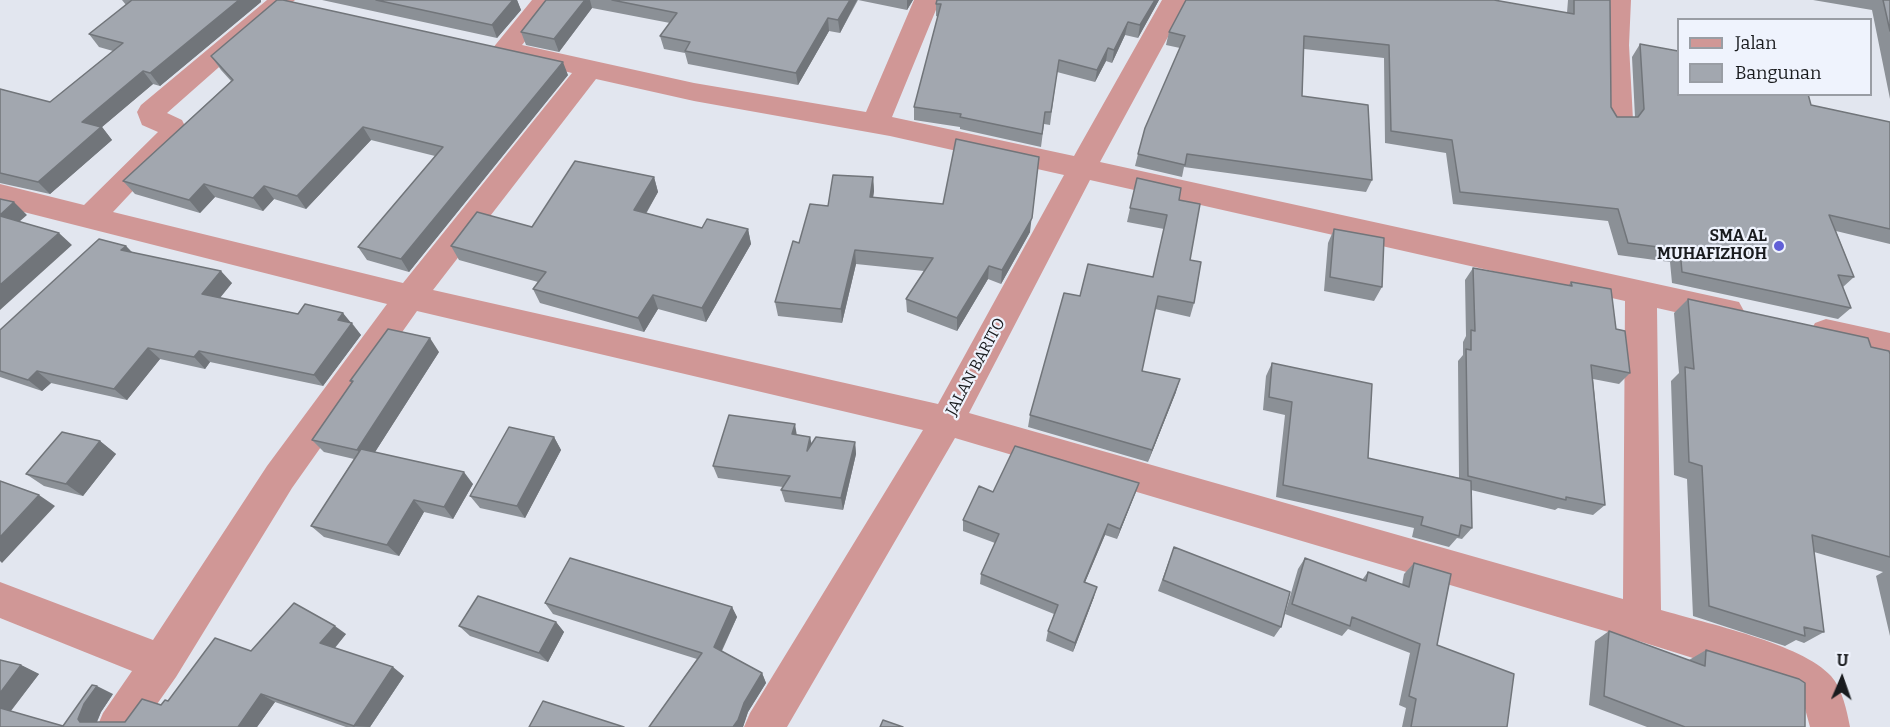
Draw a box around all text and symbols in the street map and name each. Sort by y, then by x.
legend [1677,18,1872,96]
text: Jalan [1735,32,1777,54]
text: Bangunan [1735,62,1821,84]
place label: SMA AL MUHAFIZHOH [1657,227,1767,265]
marker: SMA AL MUHAFIZHOH [1772,239,1786,253]
street label: JALAN BARITO [942,315,1010,419]
north arrow [1812,649,1872,709]
text: U [1836,651,1849,670]

